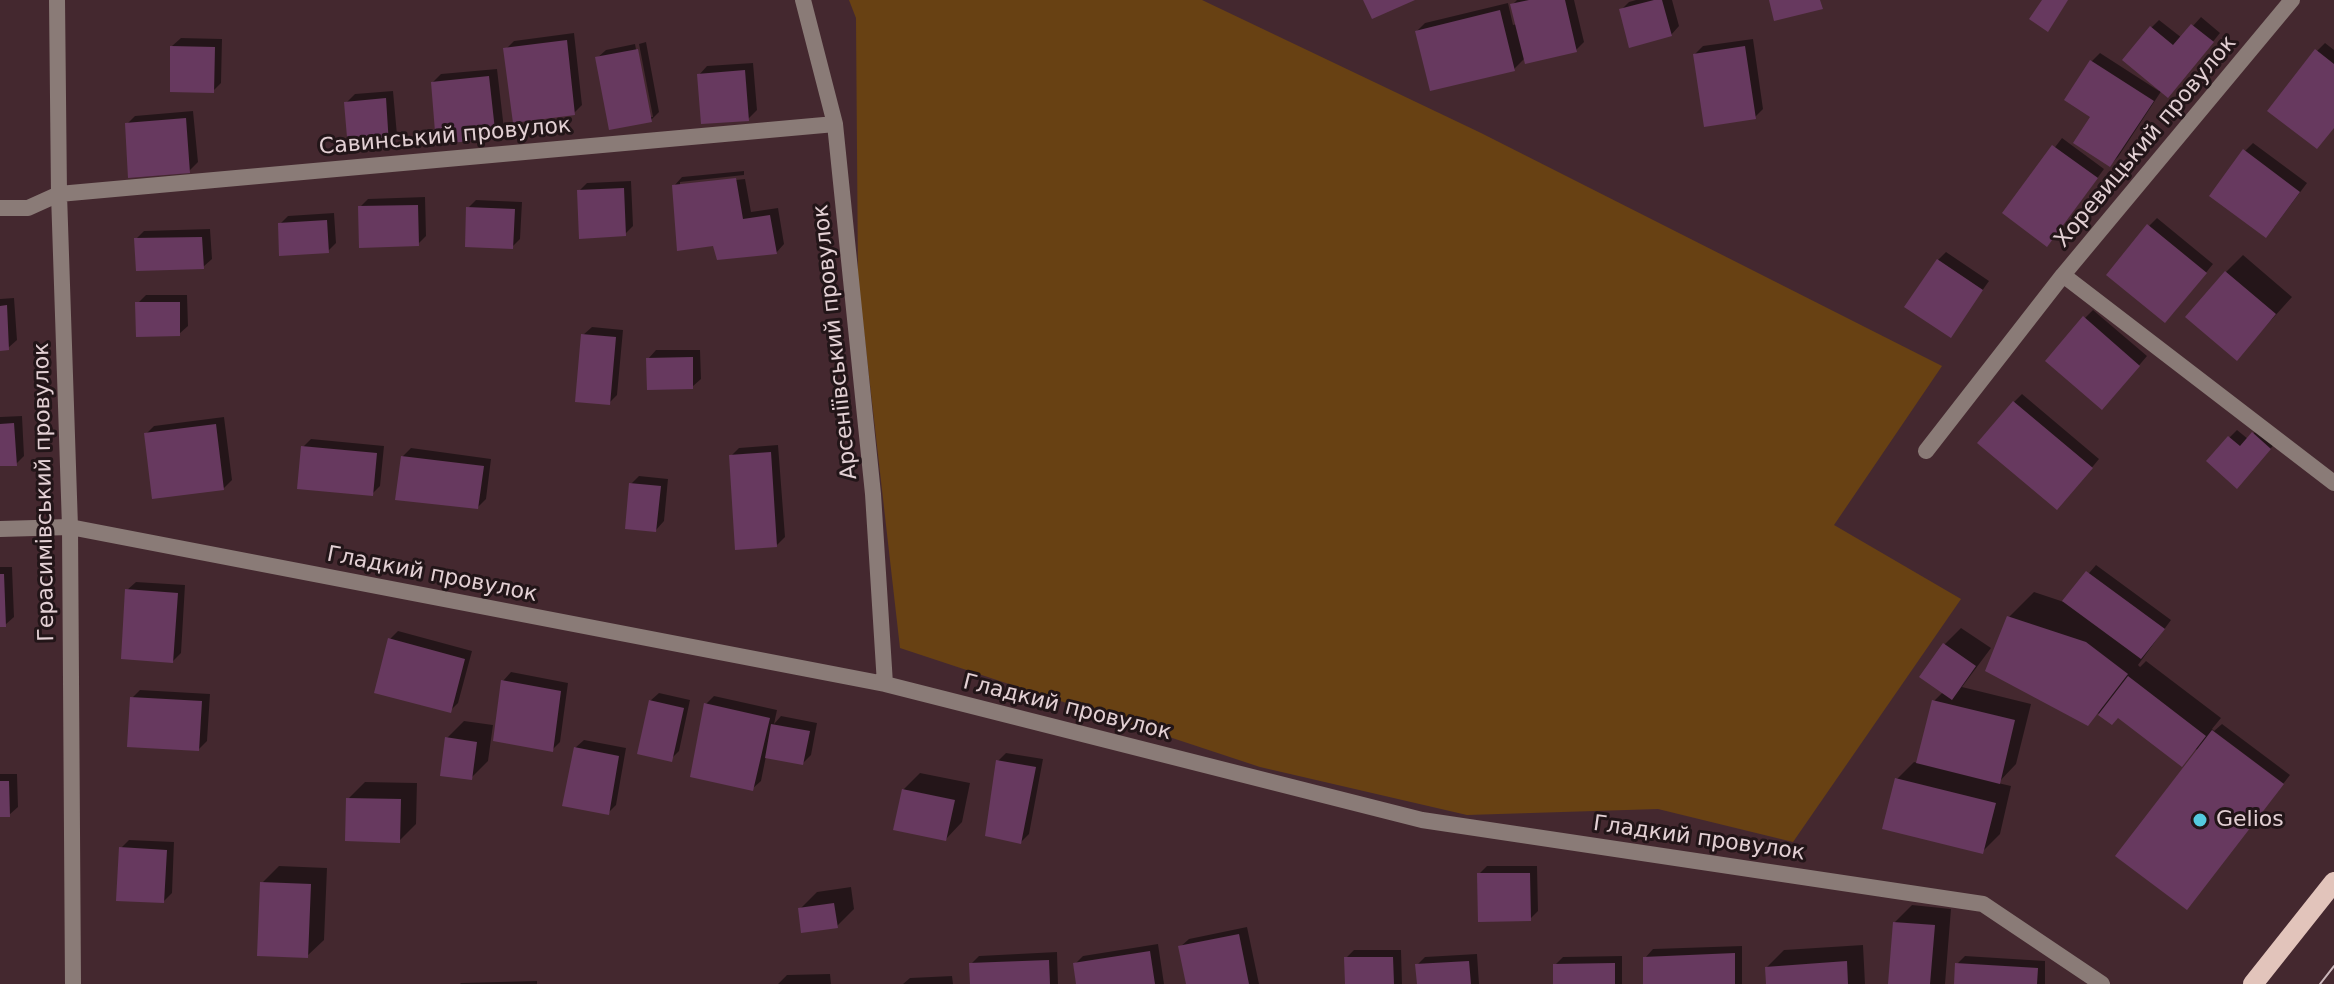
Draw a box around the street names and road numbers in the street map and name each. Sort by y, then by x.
street label: Хоревицький провулок [2050,31,2242,253]
street label: Савинський провулок [318,113,572,161]
street label: Арсеніївський провулок [808,203,864,481]
street label: Герасимівський провулок [29,342,61,642]
street label: Гладкий провулок [325,542,539,608]
street label: Гладкий провулок [960,669,1174,747]
street label: Гладкий провулок [1591,811,1807,867]

